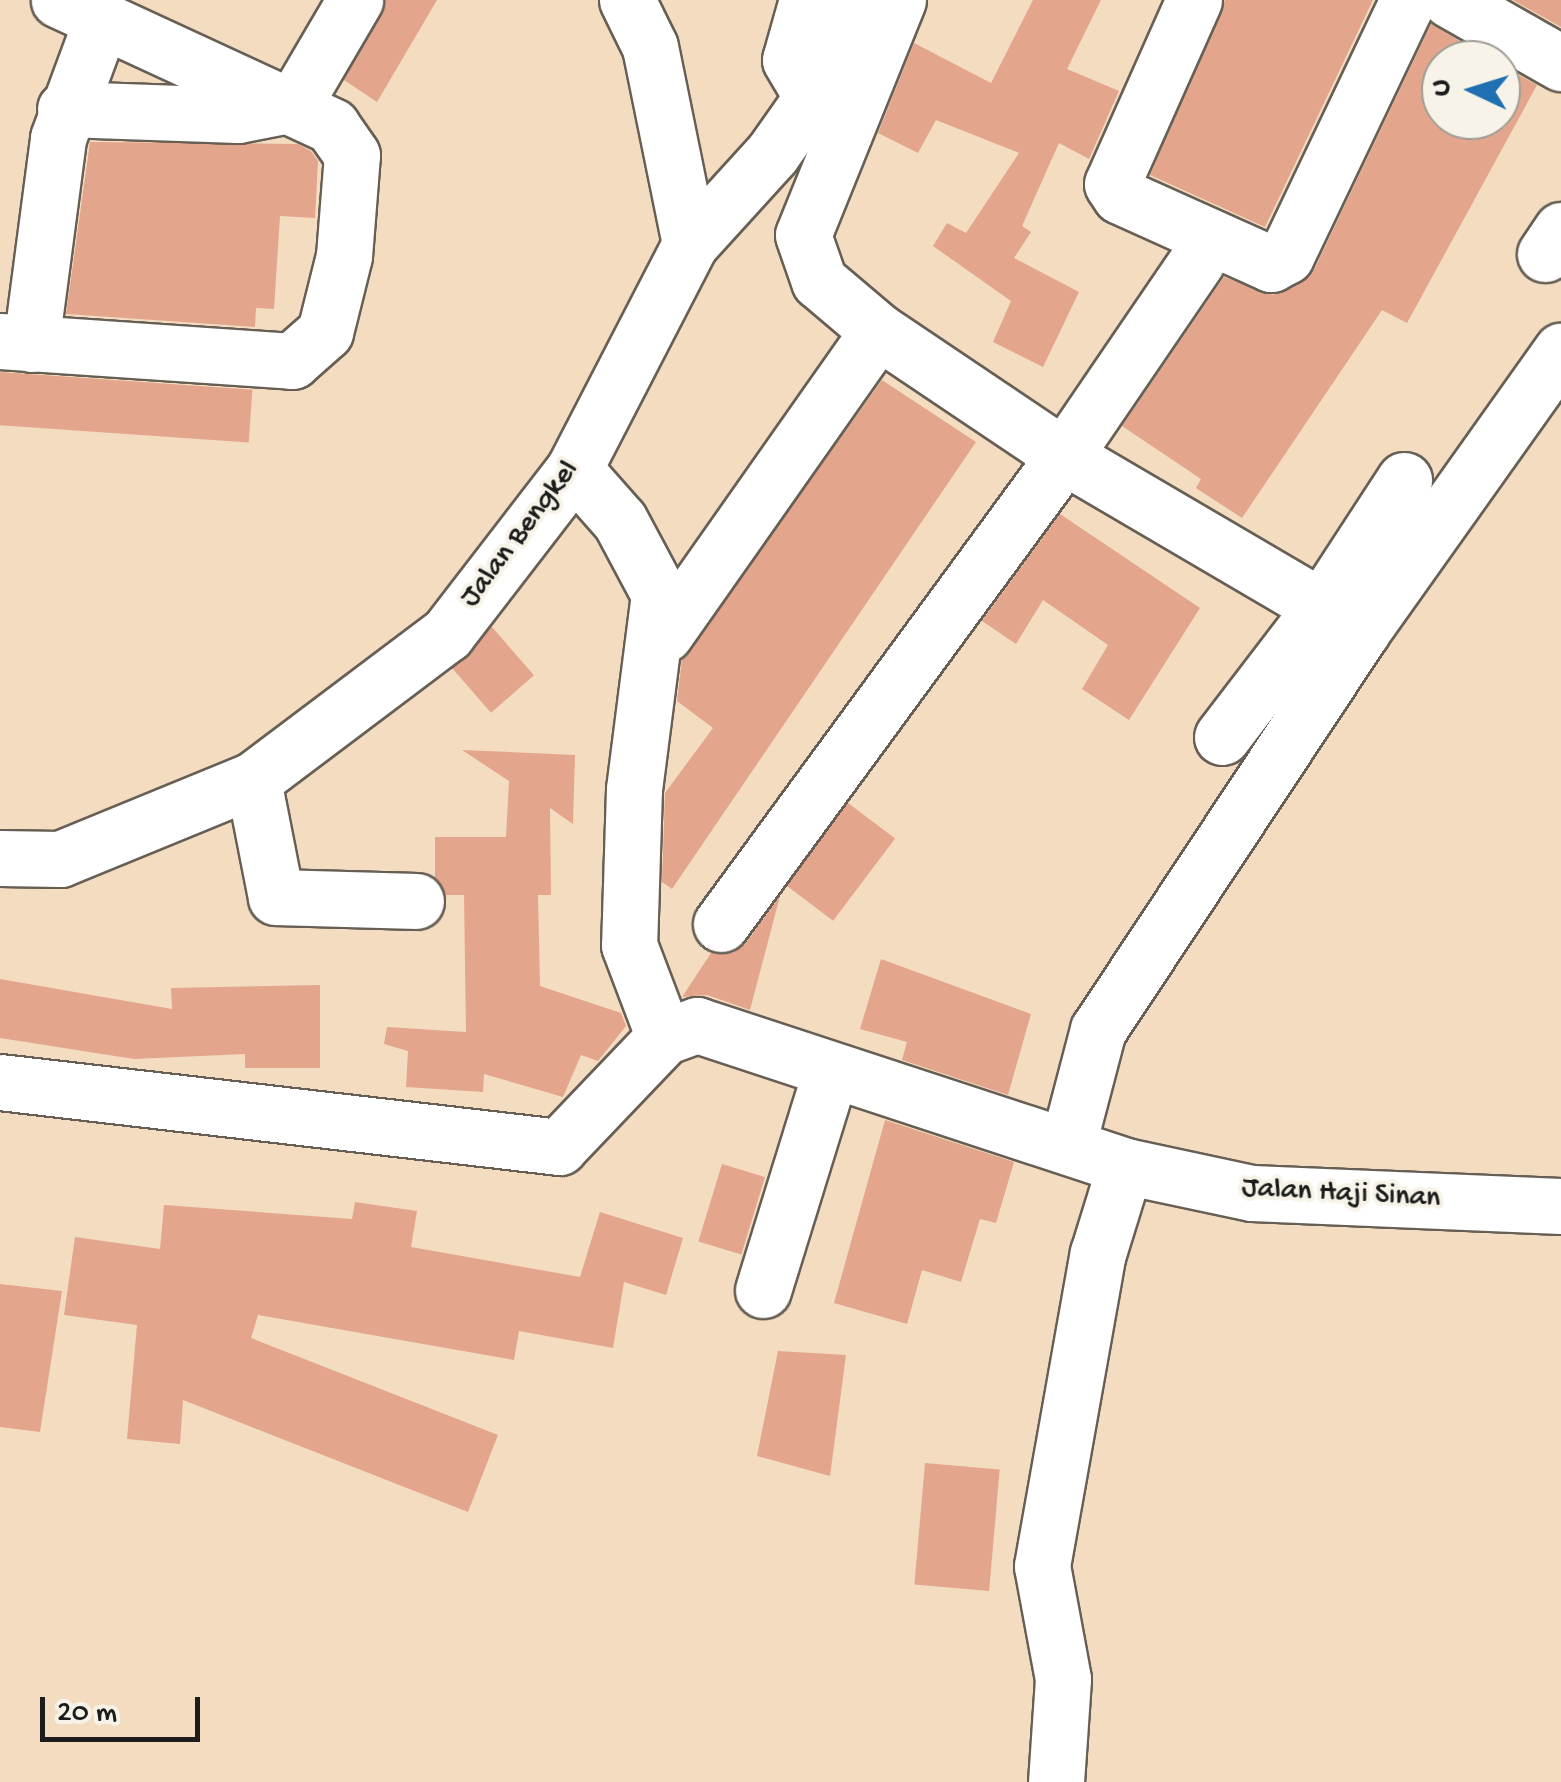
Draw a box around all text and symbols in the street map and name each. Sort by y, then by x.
north arrow [1421,40,1521,140]
text: U [1426,79,1460,97]
street label: Jalan Bengkel [454,454,588,616]
street label: Jalan Haji Sinan [1241,1172,1441,1218]
scale bar [45,1677,205,1739]
text: 20 m [57,1697,117,1732]

